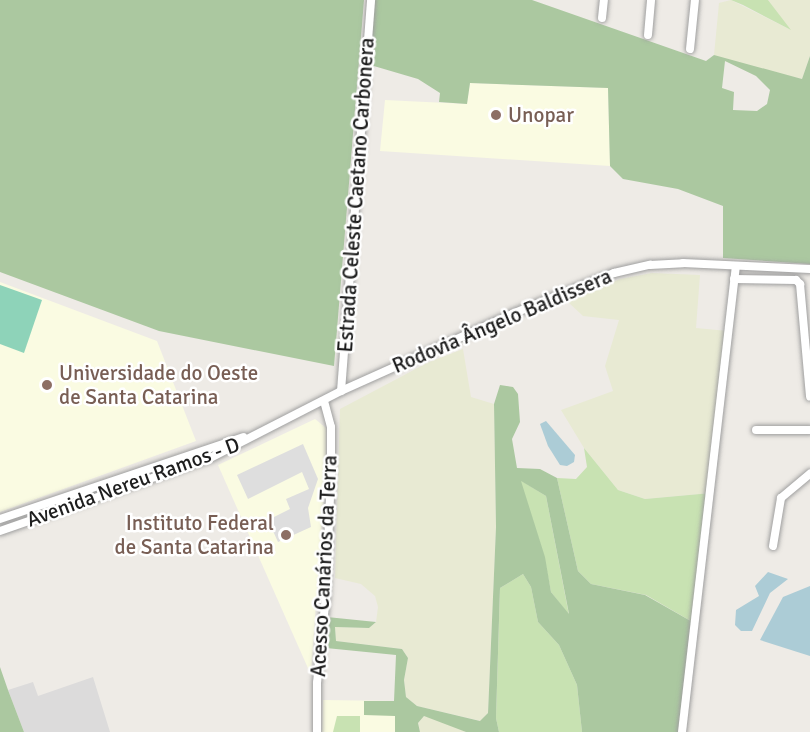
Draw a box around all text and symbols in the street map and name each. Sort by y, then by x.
street label: Estrada Celeste Caetano Carbonera [332,37,380,353]
place label: Unopar [508,102,574,128]
marker: Unopar [489,108,503,122]
street label: Rodovia Ângelo Baldissera [388,263,616,379]
place label: Universidade do Oeste de Santa Catarina [59,360,258,410]
marker: Universidade do Oeste de Santa Catarina [40,378,54,392]
street label: Avenida Nereu Ramos - D [23,432,243,532]
street label: Acesso Canários da Terra [306,454,342,678]
place label: Instituto Federal de Santa Catarina [115,510,274,560]
marker: Instituto Federal de Santa Catarina [279,528,293,542]

